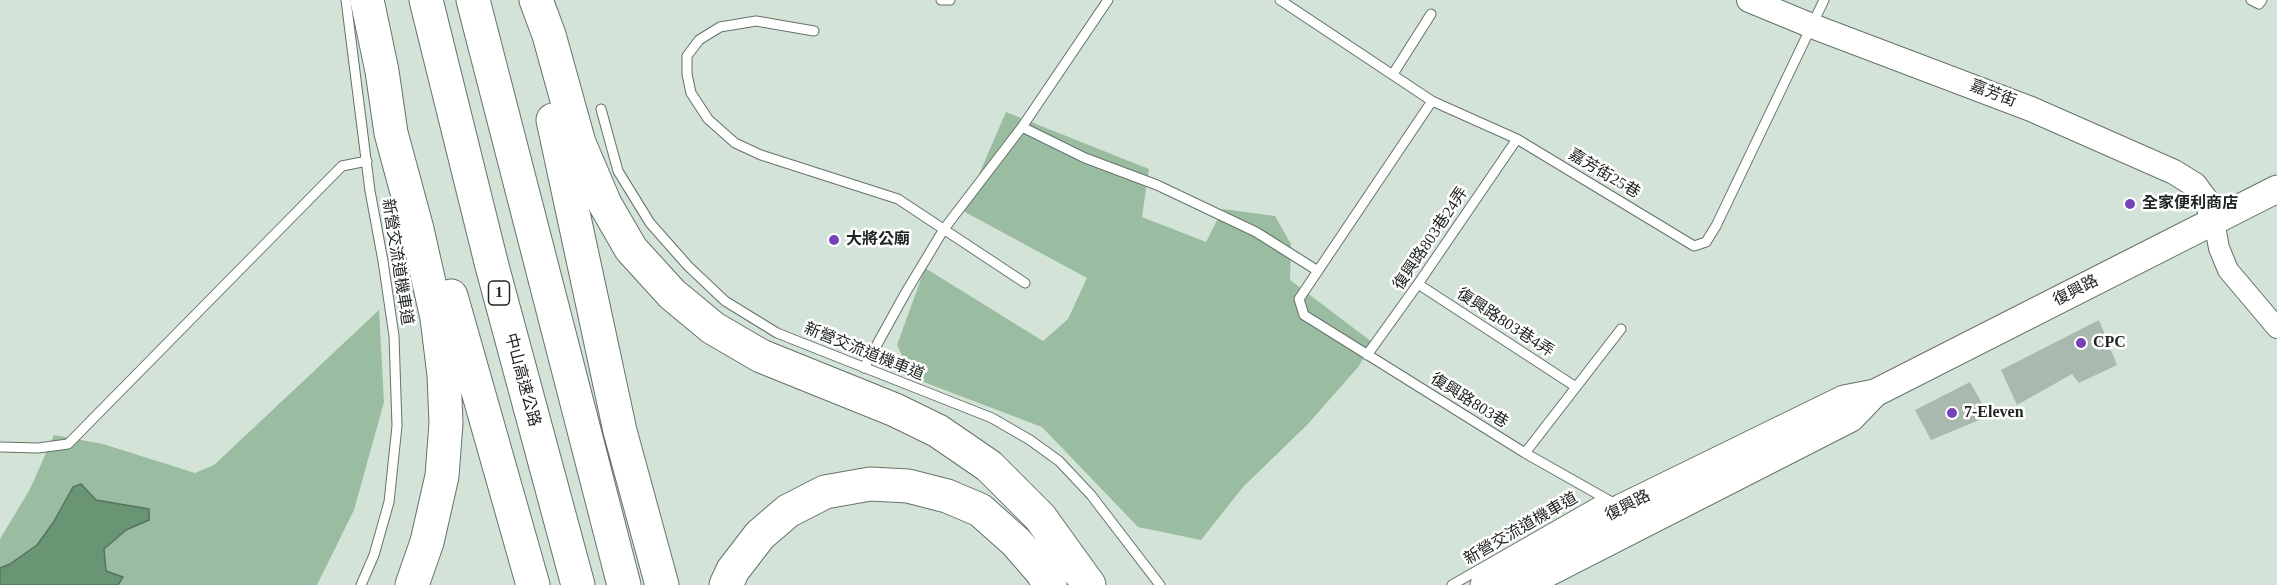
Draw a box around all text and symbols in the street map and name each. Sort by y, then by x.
street label: 嘉芳街 [1967,76,2019,112]
street label: 嘉芳街25巷 [1565,145,1643,203]
street label: 復興路803巷24弄 [1389,184,1473,294]
place label: 全家便利商店 [2142,194,2238,214]
street label: 新營交流道機車道 [378,197,416,327]
marker: 全家便利商店 [2123,197,2137,211]
place label: 大將公廟 [846,230,910,250]
marker: 大將公廟 [827,233,841,247]
street label: 復興路 [2050,272,2102,310]
road number: 1 [488,281,510,305]
street label: 復興路803巷4弄 [1453,284,1557,362]
street label: 新營交流道機車道 [801,319,927,385]
street label: 中山高速公路 [500,331,544,429]
place label: CPC [2093,333,2126,353]
marker: CPC [2074,336,2088,350]
street label: 復興路803巷 [1427,370,1511,432]
place label: 7-Eleven [1964,403,2024,423]
marker: 7-Eleven [1945,406,1959,420]
street label: 復興路 [1602,487,1654,525]
street label: 新營交流道機車道 [1461,489,1581,569]

